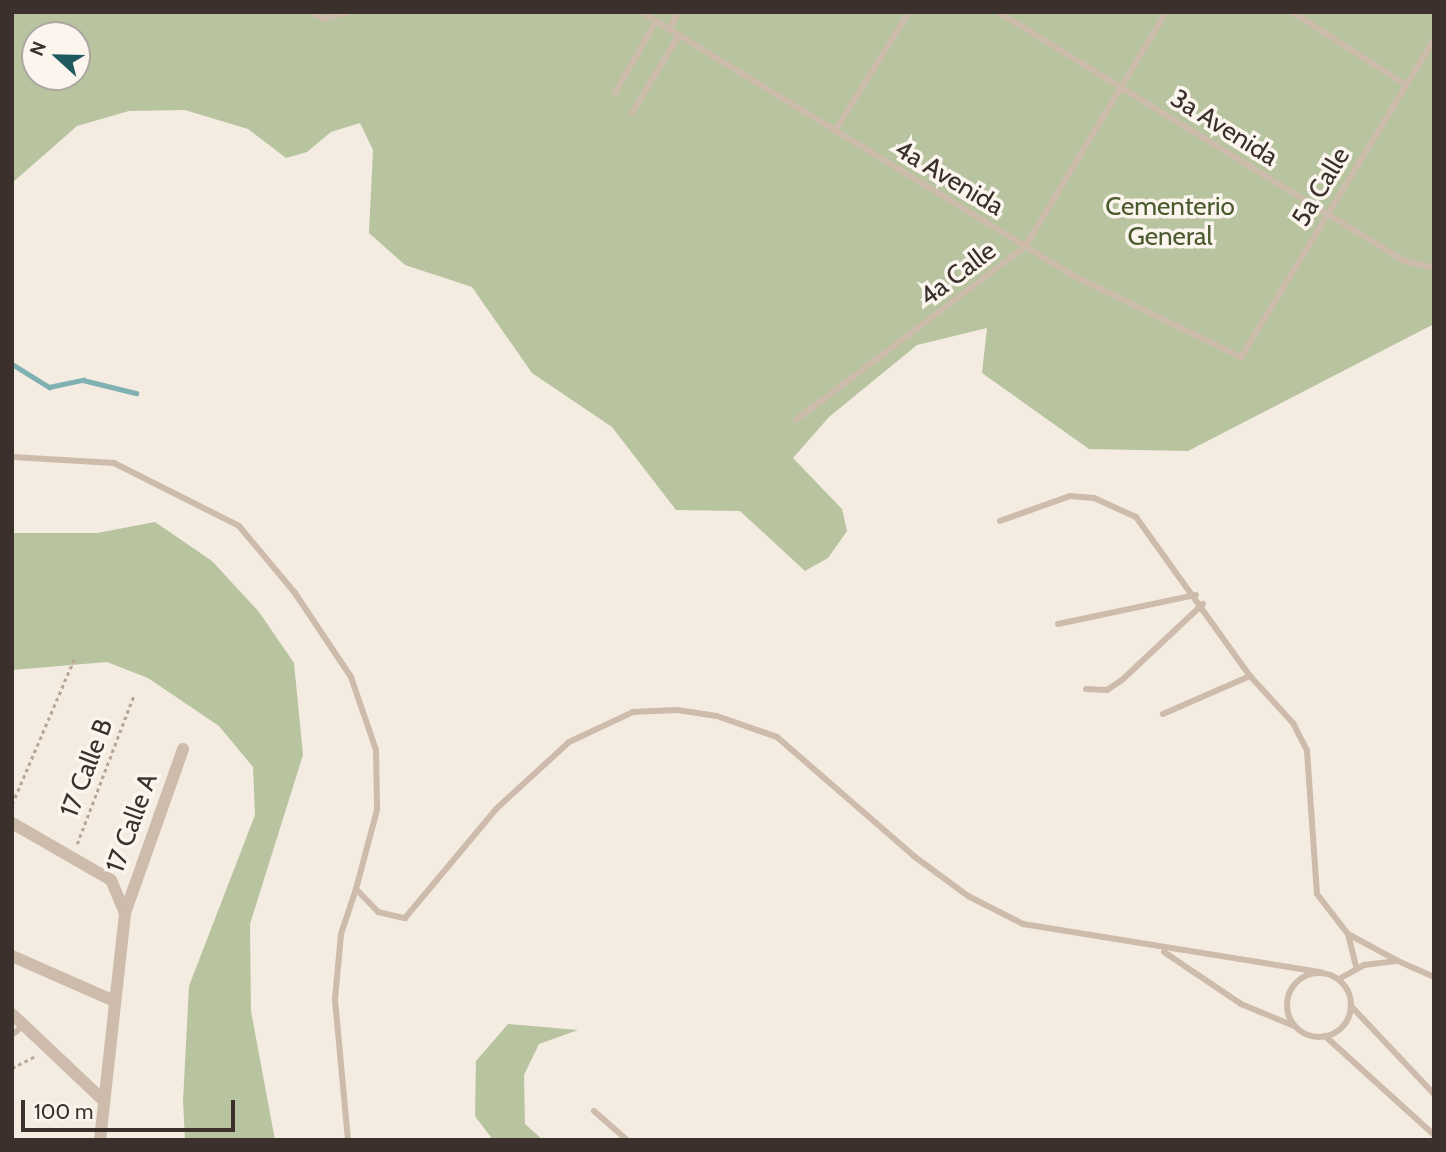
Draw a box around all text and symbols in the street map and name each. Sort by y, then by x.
north arrow [21,21,91,91]
text: N [25,38,51,59]
street label: 3a Avenida [1165,83,1283,173]
street label: 4a Avenida [889,133,1009,223]
street label: 5a Calle [1285,142,1357,232]
park label: Cementerio General [1105,191,1235,252]
street label: 4a Calle [914,235,1002,313]
street label: 17 Calle B [54,714,120,822]
street label: 17 Calle A [100,769,164,877]
scale bar [24,1086,238,1130]
text: 100 m [34,1099,93,1124]

